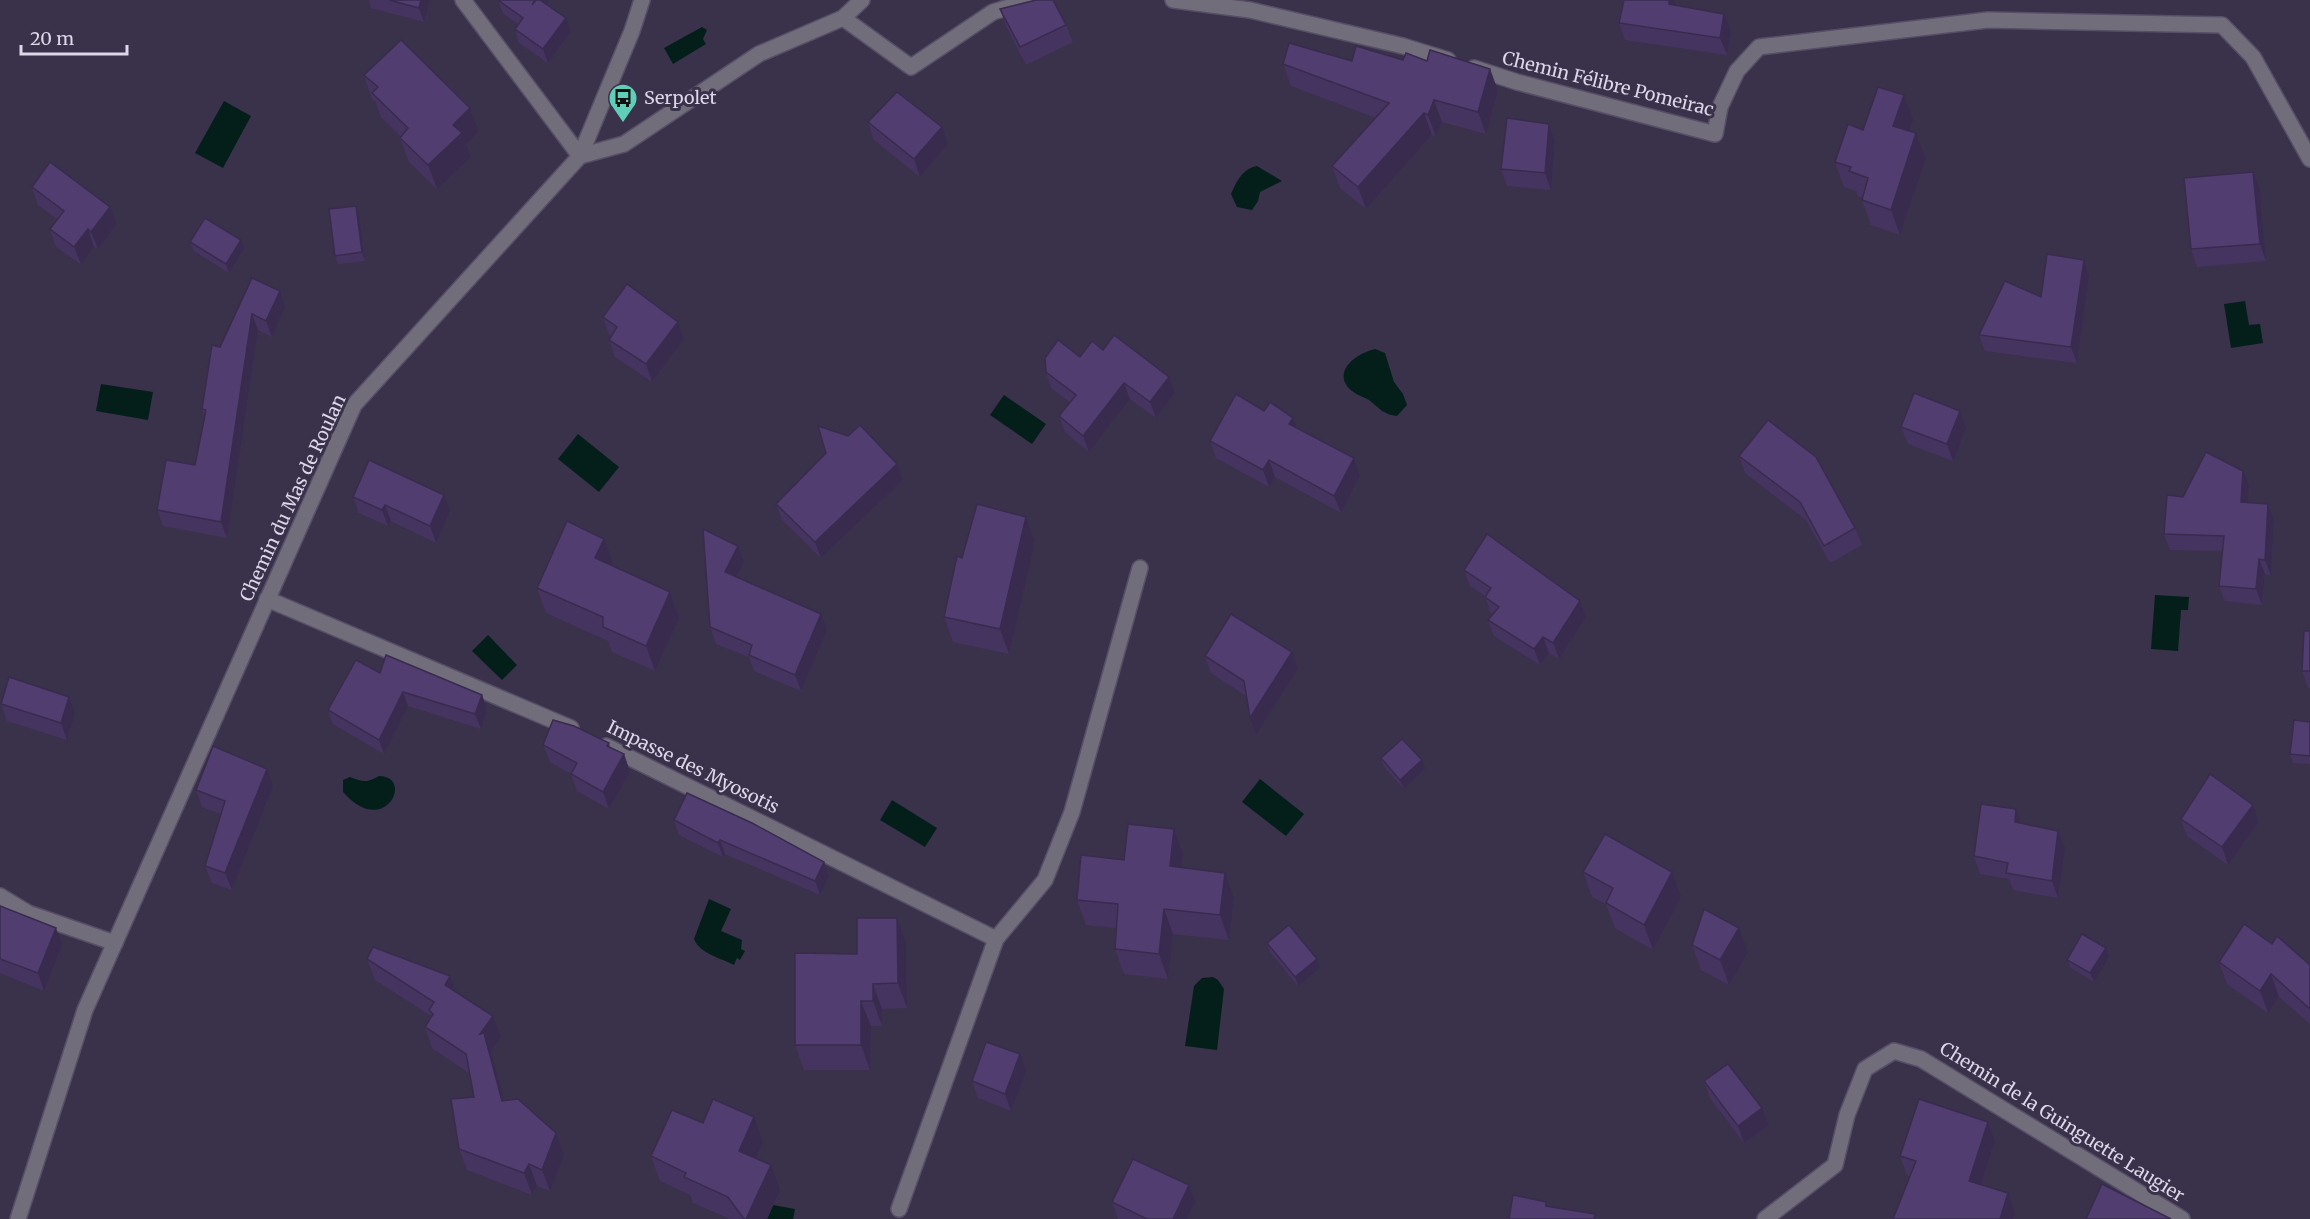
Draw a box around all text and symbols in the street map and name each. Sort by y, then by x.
scale bar [21,18,128,56]
text: 20 m [30,27,74,50]
street label: Chemin Félibre Pomeirac [1500,46,1716,121]
bus stop icon: Serpolet [607,82,639,124]
place label: Serpolet [644,86,716,109]
street label: Chemin du Mas de Roulan [234,391,351,605]
street label: Impasse des Myosotis [603,715,783,818]
street label: Chemin de la Guinguette Laugier [1936,1036,2189,1207]

